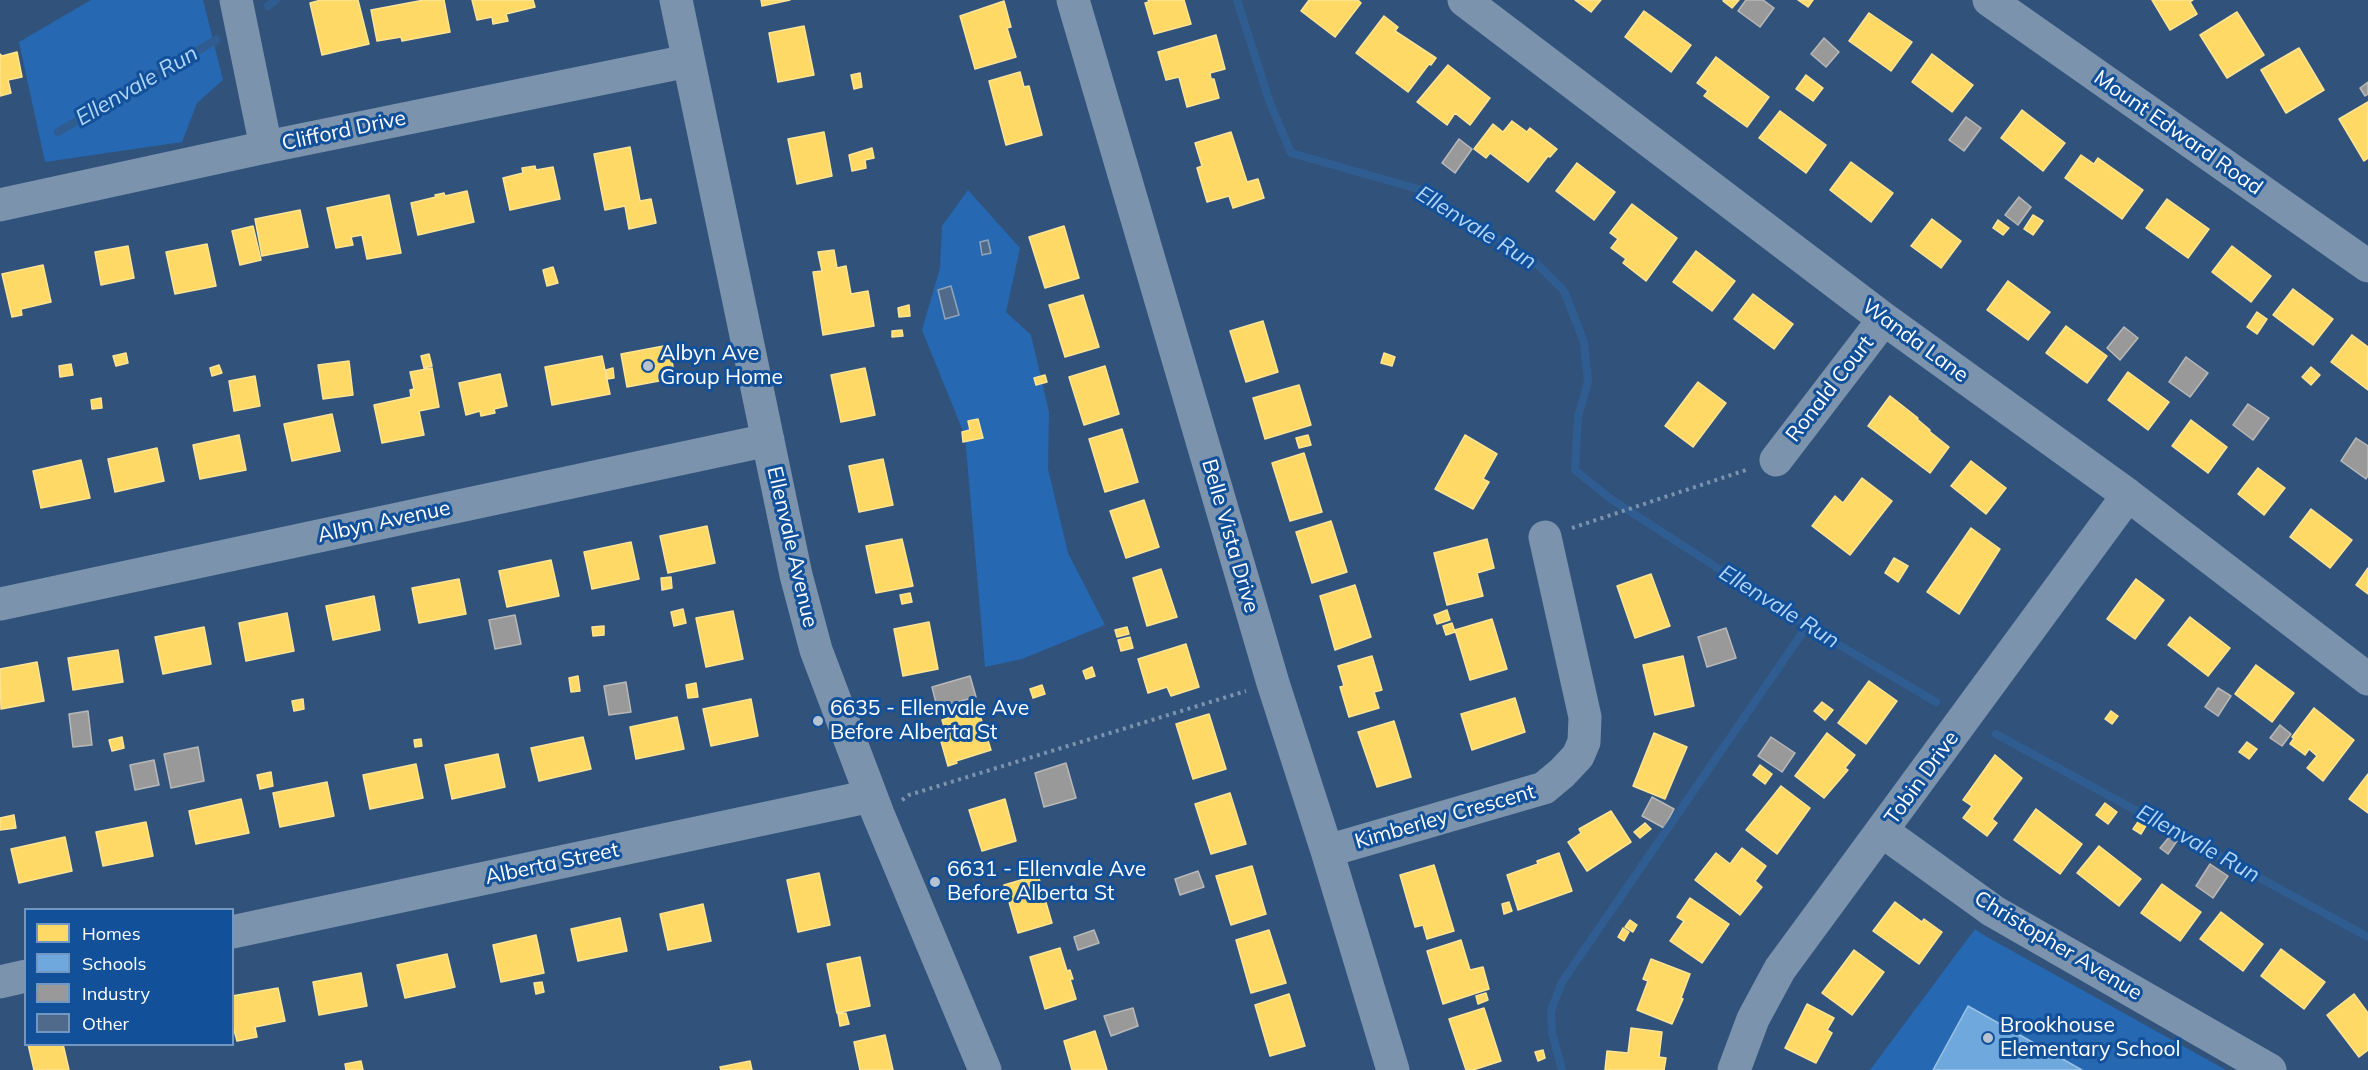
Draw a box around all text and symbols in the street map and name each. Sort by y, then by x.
water label: Ellenvale Run [71,40,203,132]
street label: Mount Edward Road [2089,65,2267,201]
street label: Clifford Drive [280,106,408,156]
water label: Ellenvale Run [1411,181,1541,275]
street label: Wanda Lane [1857,294,1973,388]
street label: Ronald Court [1781,331,1879,447]
place label: Albyn Ave Group Home [660,341,783,391]
marker: Albyn Ave Group Home [641,359,655,373]
street label: Belle Vista Drive [1196,456,1264,616]
street label: Ellenvale Avenue [761,464,823,630]
street label: Albyn Avenue [315,496,453,548]
water label: Ellenvale Run [1714,560,1844,654]
place label: 6635 - Ellenvale Ave Before Alberta St [830,696,1029,746]
marker: 6635 - Ellenvale Ave Before Alberta St [811,714,825,728]
street label: Tobin Drive [1880,726,1964,830]
street label: Kimberley Crescent [1352,779,1538,855]
water label: Ellenvale Run [2132,799,2264,889]
street label: Alberta Street [483,838,621,890]
place label: 6631 - Ellenvale Ave Before Alberta St [947,857,1146,907]
marker: 6631 - Ellenvale Ave Before Alberta St [928,875,942,889]
street label: Christopher Avenue [1969,886,2147,1006]
legend [24,908,234,1046]
text: Homes [82,922,141,945]
text: Schools [82,952,146,975]
text: Industry [82,982,150,1005]
text: Other [82,1012,129,1035]
place label: Brookhouse Elementary School [2000,1013,2181,1063]
marker: Brookhouse Elementary School [1981,1031,1995,1045]

